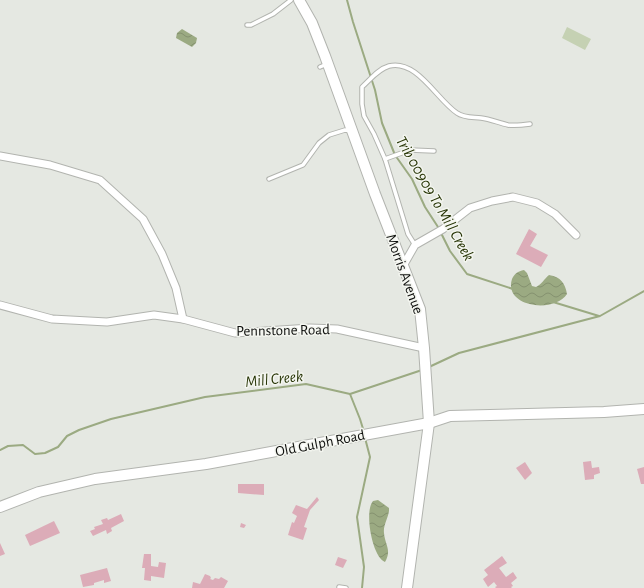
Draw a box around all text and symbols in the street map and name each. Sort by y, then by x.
water label: Trib 00909 To Mill Creek [393,133,477,264]
street label: Morris Avenue [383,232,426,316]
street label: Pennstone Road [236,322,330,339]
water label: Mill Creek [244,368,304,390]
street label: Old Gulph Road [274,427,367,460]

